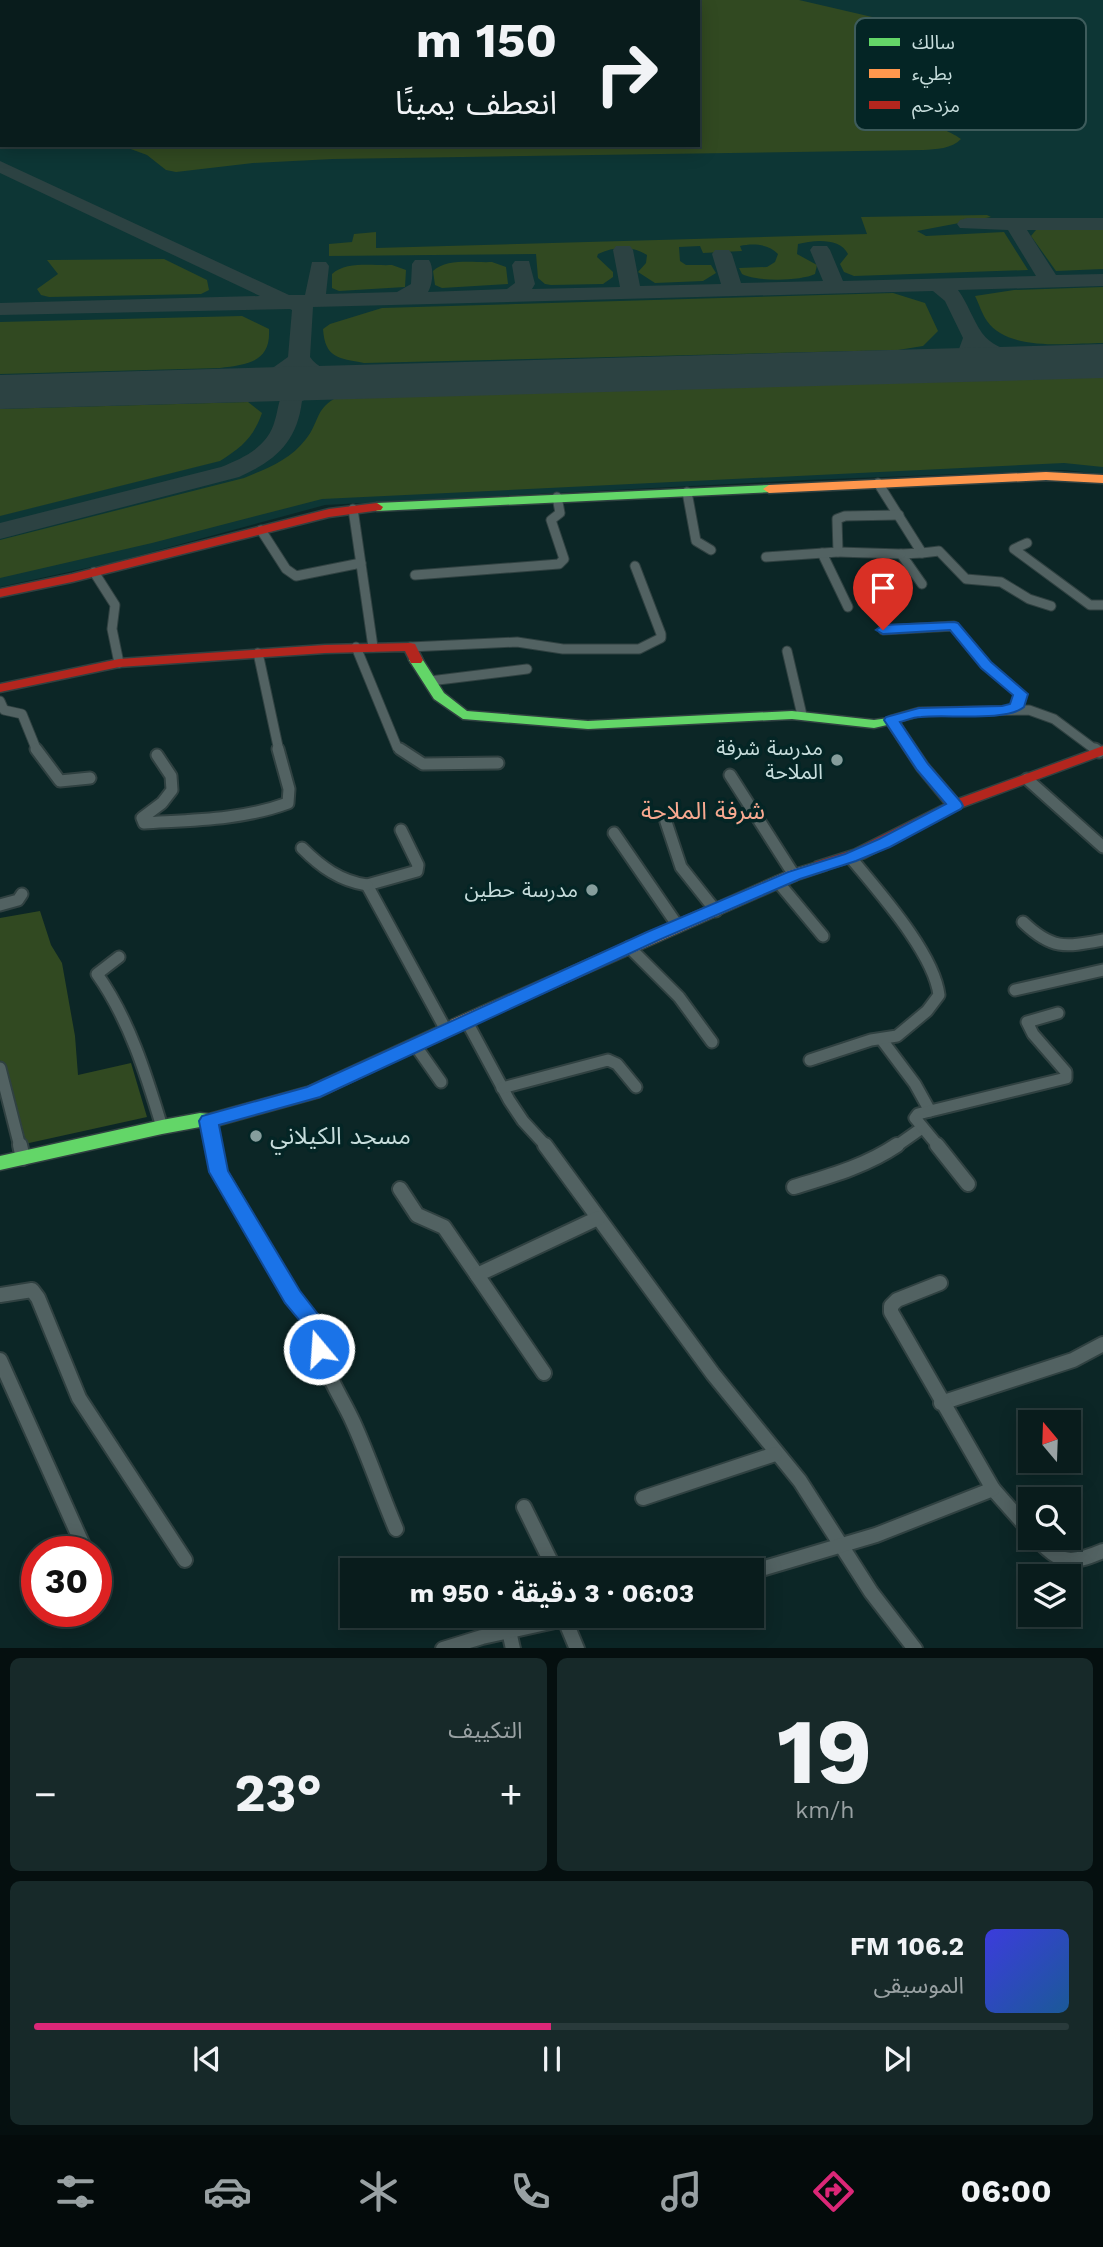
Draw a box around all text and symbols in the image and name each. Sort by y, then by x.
text: 150 m [416,11,557,69]
legend [855,18,1086,130]
icon: right [581,28,672,119]
text: سالك [912,31,955,54]
text: بطيء [912,62,952,88]
text: انعطف يمينًا [395,84,557,122]
text: مزدحم [912,94,960,120]
pin [853,558,913,630]
icon: arrive [864,569,902,607]
place label: مدرسة شرفة الملاحة [716,735,823,784]
marker: مدرسة شرفة الملاحة [829,752,845,768]
district label: شرفة الملاحة [641,797,765,825]
place label: مدرسة حطين [464,877,578,902]
marker: مدرسة حطين [584,882,600,898]
place label: مسجد الكيلاني [270,1122,411,1155]
marker: مسجد الكيلاني [248,1128,264,1144]
position arrow [282,1312,356,1386]
north arrow [1018,1410,1082,1474]
map controls [1018,1410,1081,1627]
button: search [1018,1487,1081,1550]
speed limit sign: 30 [21,1536,112,1627]
button: layers [1018,1564,1081,1627]
text: 06:03 · 3 دقيقة · 950 m [410,1578,694,1608]
text: 19 [777,1698,872,1805]
text: التكييف [448,1717,523,1744]
text: 23° [234,1763,322,1824]
text: − [34,1772,57,1816]
text: + [500,1772,522,1816]
text: km/h [795,1797,854,1824]
text: 106.2 FM [850,1931,964,1961]
text: الموسيقى [873,1972,964,1999]
icon: previous [188,2040,226,2078]
icon: pause [533,2040,571,2078]
icon: next [878,2040,916,2078]
icon: filters [51,2167,100,2216]
icon: car [203,2167,252,2216]
icon: climate [354,2167,403,2216]
icon: phone [506,2167,555,2216]
icon: music [657,2167,706,2216]
icon: directions [809,2167,858,2216]
text: 06:00 [961,2172,1052,2210]

